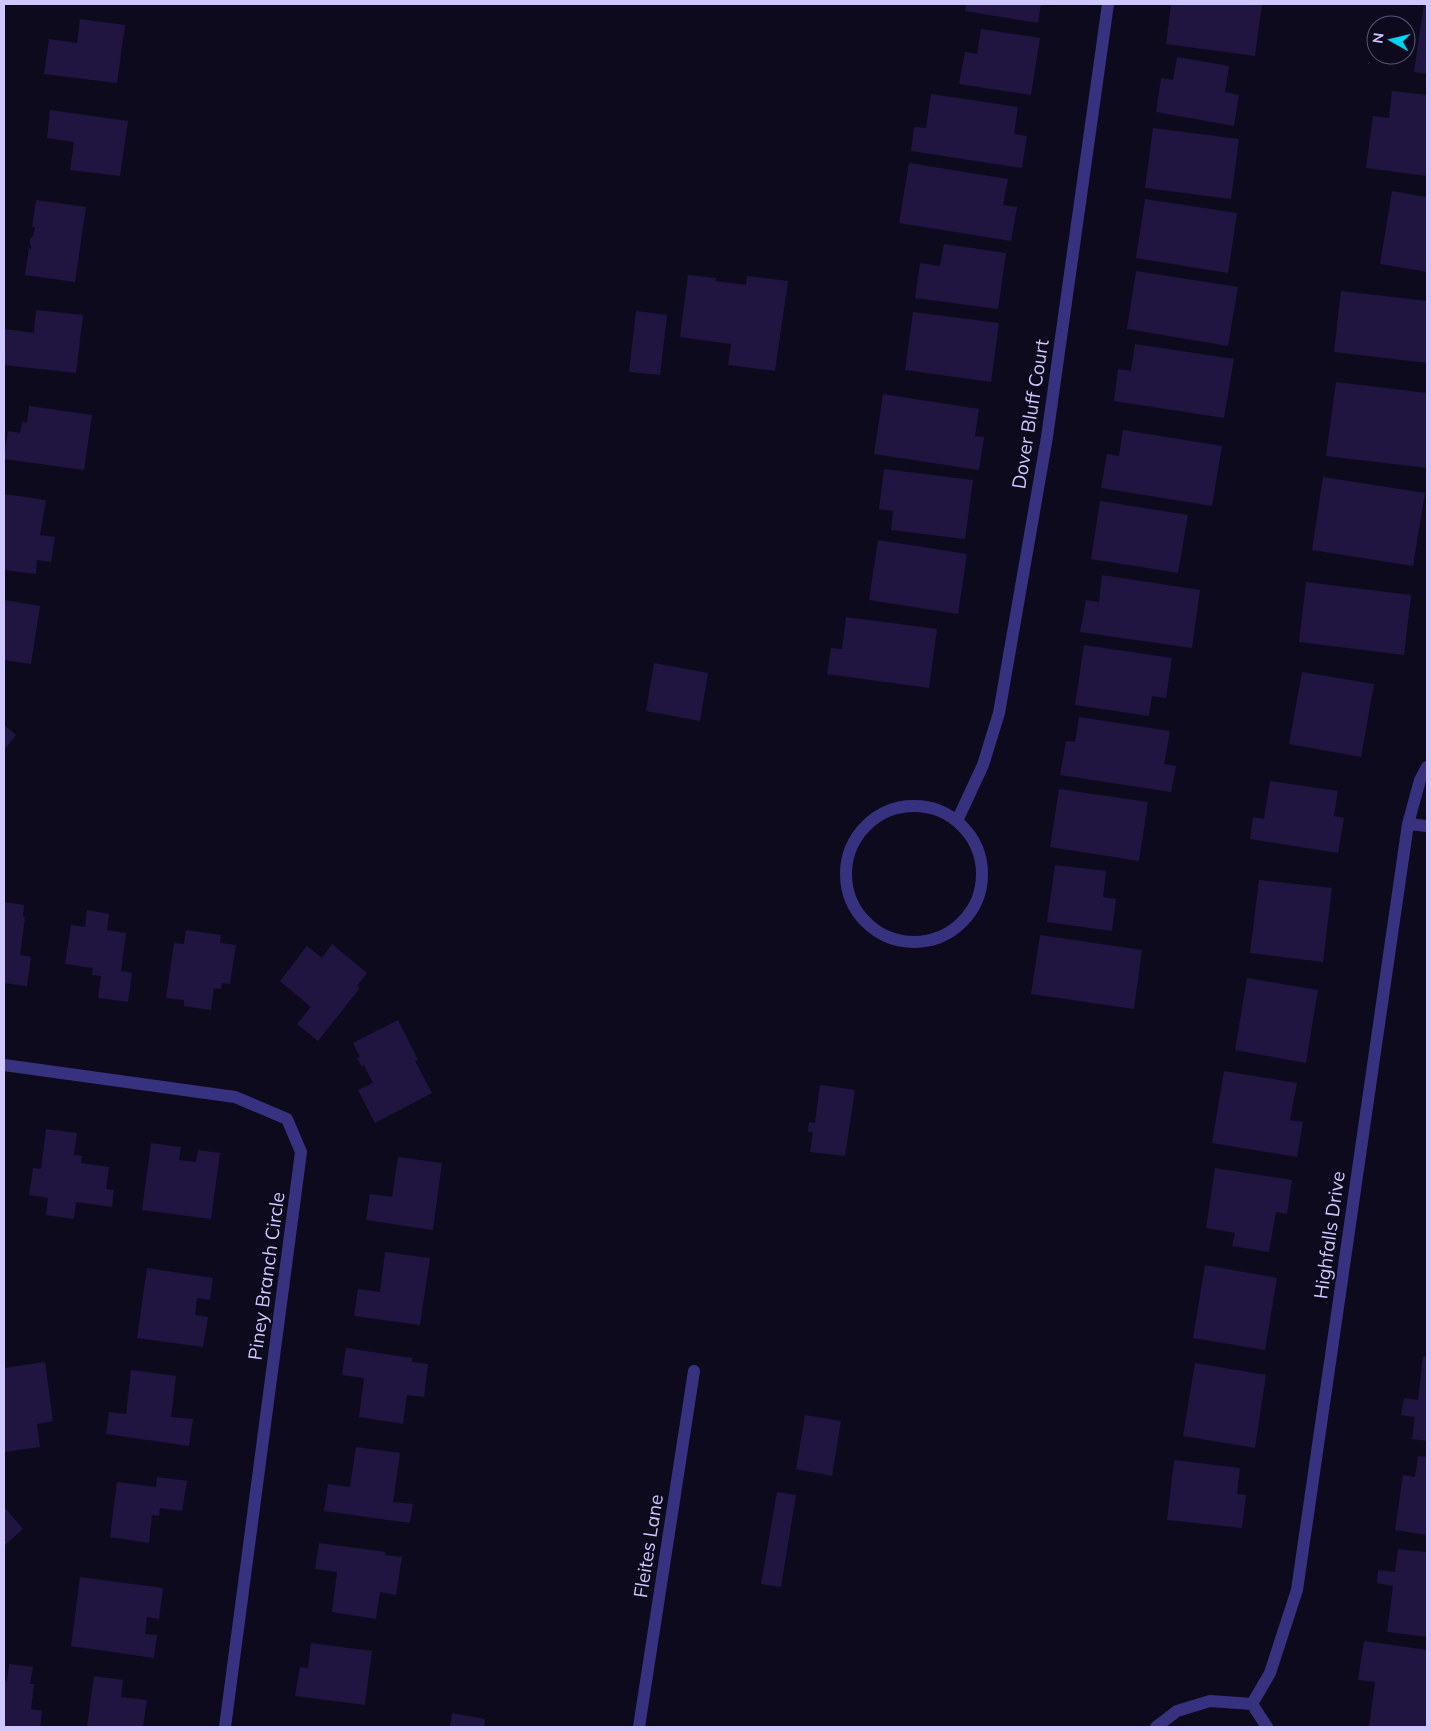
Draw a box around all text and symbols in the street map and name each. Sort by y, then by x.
north arrow [1366,15,1416,65]
text: N [1368,32,1388,45]
street label: Dover Bluff Court [1006,337,1054,491]
street label: Highfalls Drive [1308,1170,1350,1300]
street label: Piney Branch Circle [242,1190,290,1362]
street label: Fleites Lane [628,1492,668,1600]

